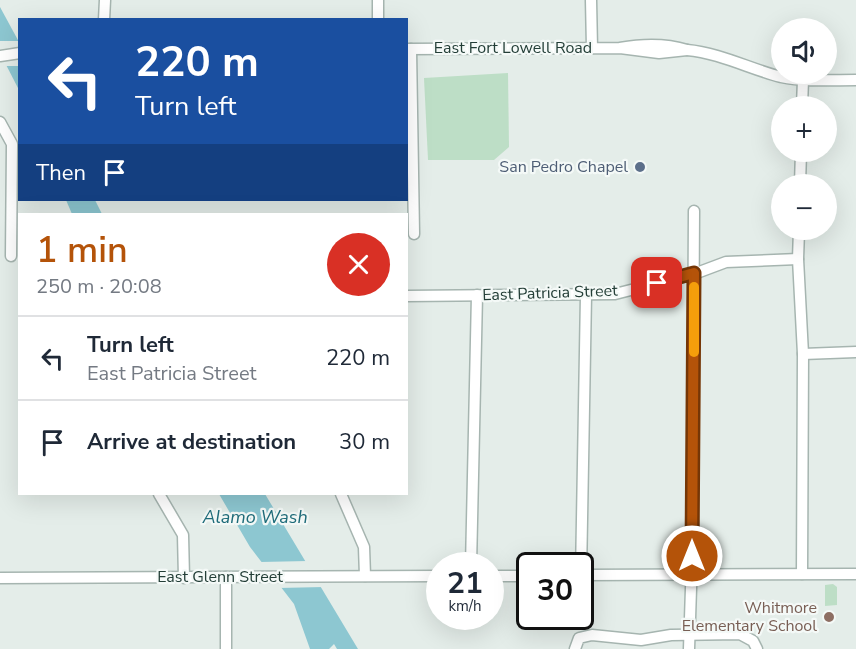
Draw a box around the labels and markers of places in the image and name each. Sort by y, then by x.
place label: San Pedro Chapel [499,156,628,178]
marker: San Pedro Chapel [633,160,647,174]
pin [631,257,682,308]
place label: Whitmore Elementary School [682,597,817,637]
marker: Whitmore Elementary School [822,610,836,624]

